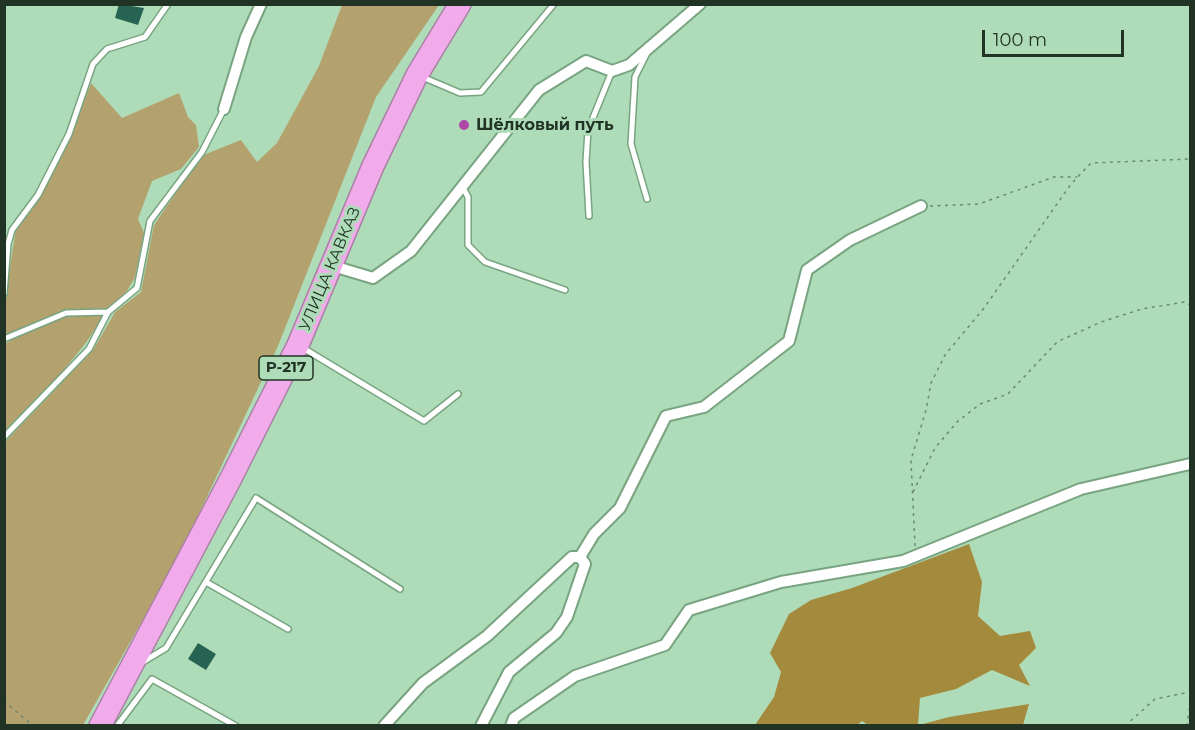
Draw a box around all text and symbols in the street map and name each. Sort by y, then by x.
scale bar [985,18,1128,56]
text: 100 m [993,29,1047,51]
place label: Шёлковый путь [476,115,614,135]
marker: Шёлковый путь [457,118,471,132]
street label: УЛИЦА КАВКАЗ [295,204,365,334]
road number: Р-217 [259,356,313,380]

